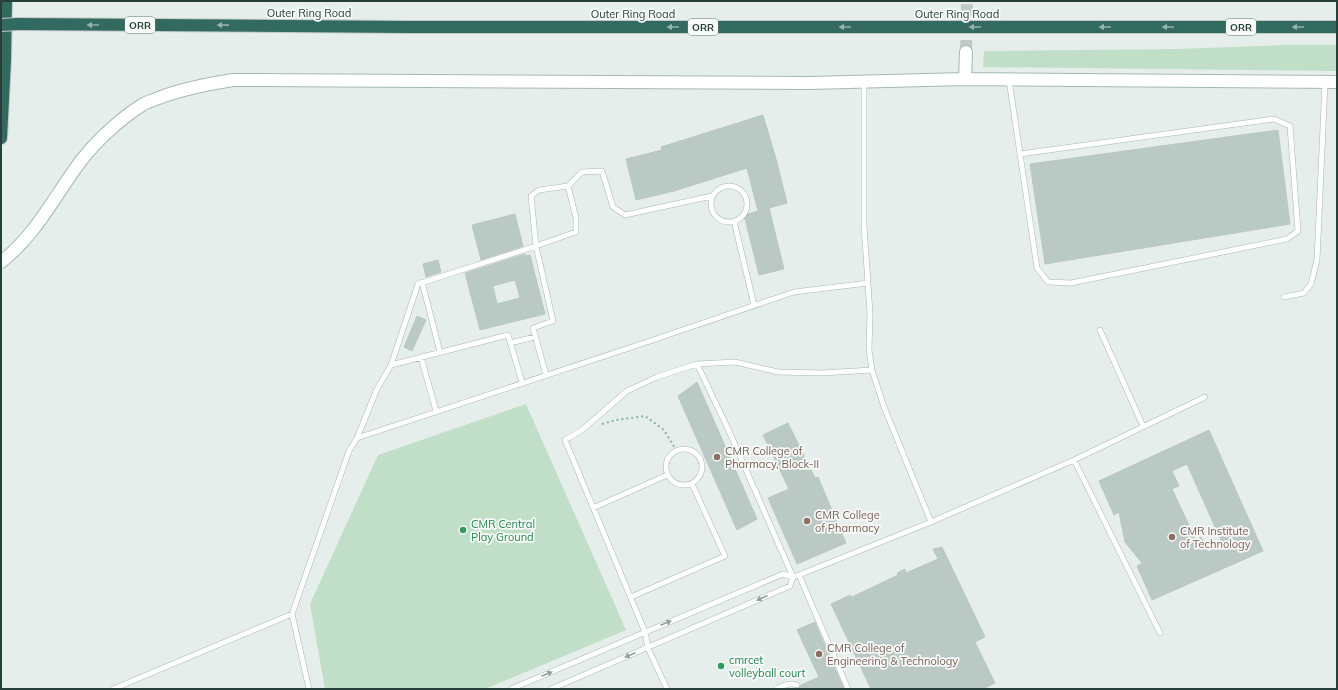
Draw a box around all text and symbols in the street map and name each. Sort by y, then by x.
street label: Outer Ring Road [267,6,351,20]
street label: Outer Ring Road [591,7,675,21]
street label: Outer Ring Road [915,7,999,21]
road number: ORR [125,17,155,33]
road number: ORR [688,19,718,35]
road number: ORR [1226,19,1256,35]
one-way arrow [86,22,99,28]
one-way arrow [216,22,229,28]
one-way arrow [666,24,679,30]
one-way arrow [838,24,851,30]
one-way arrow [968,24,981,30]
one-way arrow [1098,24,1111,30]
one-way arrow [1161,24,1174,30]
one-way arrow [1291,24,1304,30]
place label: CMR College of Pharmacy, Block-II [725,444,819,471]
marker: CMR College of Pharmacy, Block-II [712,452,722,462]
place label: CMR College of Pharmacy [815,508,880,535]
marker: CMR College of Pharmacy [802,516,812,526]
place label: CMR Central Play Ground [471,517,535,544]
place label: CMR Institute of Technology [1180,524,1251,551]
marker: CMR Central Play Ground [458,525,468,535]
marker: CMR Institute of Technology [1167,532,1177,542]
one-way arrow [757,595,768,601]
one-way arrow [661,620,673,626]
place label: CMR College of Engineering & Technology [827,641,958,668]
marker: CMR College of Engineering & Technology [814,649,824,659]
one-way arrow [624,653,636,659]
place label: cmrcet volleyball court [729,653,806,680]
marker: cmrcet volleyball court [716,661,726,671]
one-way arrow [541,671,552,677]

